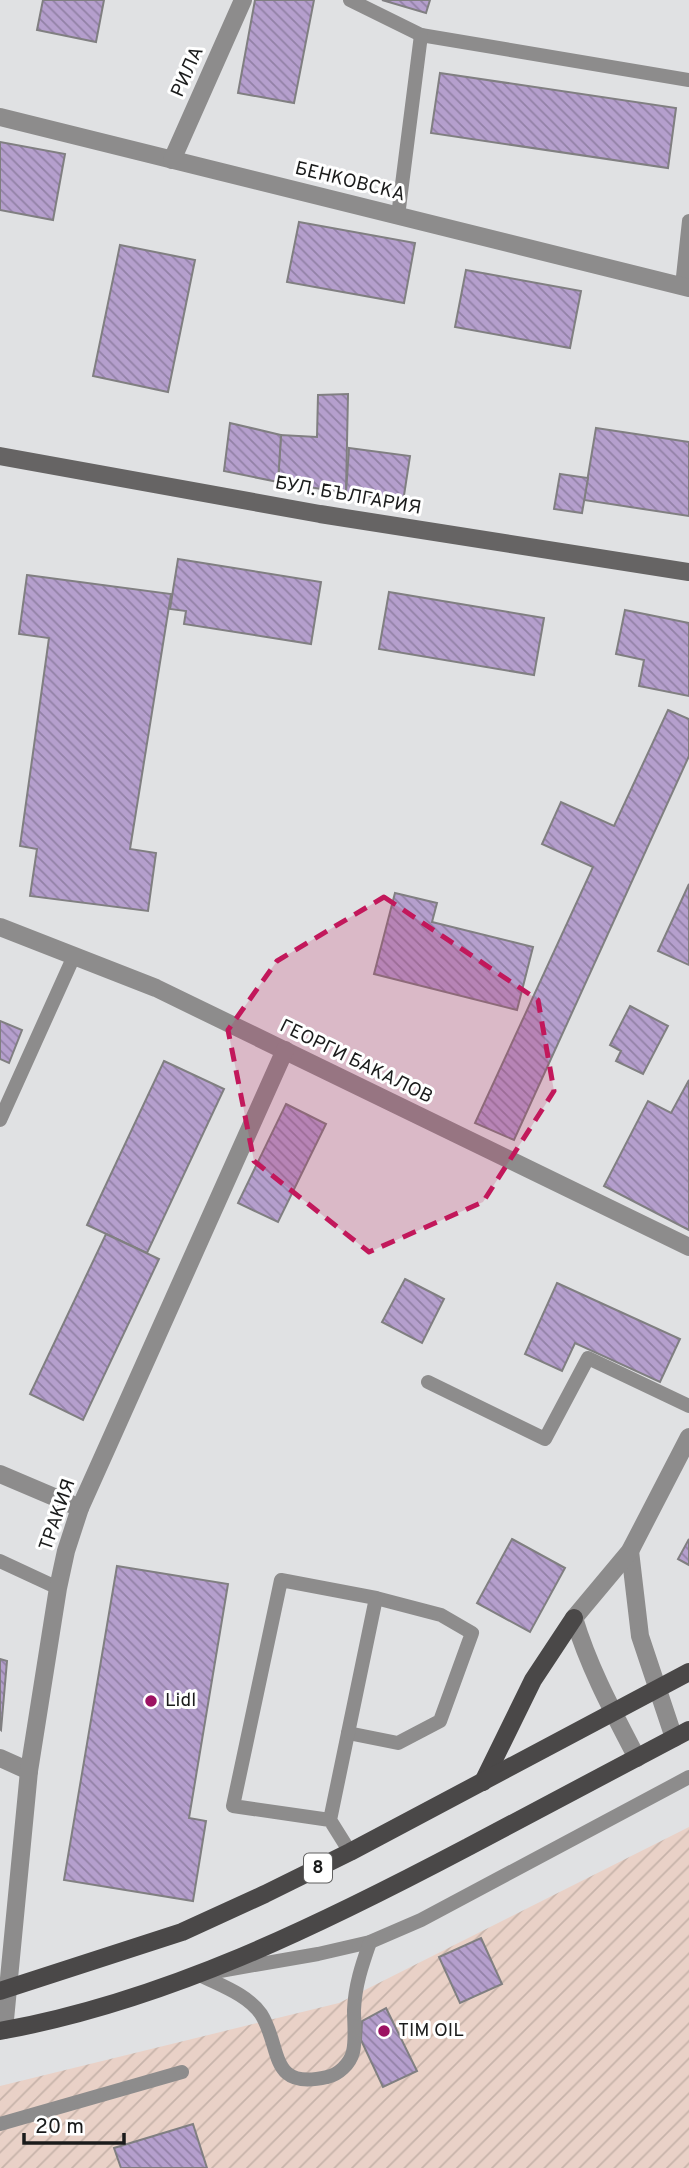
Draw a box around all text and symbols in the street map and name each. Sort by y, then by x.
street label: РИЛА [166,43,210,101]
street label: БЕНКОВСКА [292,157,408,207]
street label: БУЛ. БЪЛГАРИЯ [273,471,423,521]
street label: ГЕОРГИ БАКАЛОВ [276,1015,436,1109]
street label: ТРАКИЯ [35,1476,81,1554]
place label: Lidl [165,1689,196,1713]
marker: Lidl [143,1693,159,1709]
road number: 8 [304,1854,332,1882]
place label: TIM OIL [398,2019,464,2043]
marker: TIM OIL [376,2023,392,2039]
scale bar [24,2102,124,2146]
text: 20 m [35,2114,84,2141]

